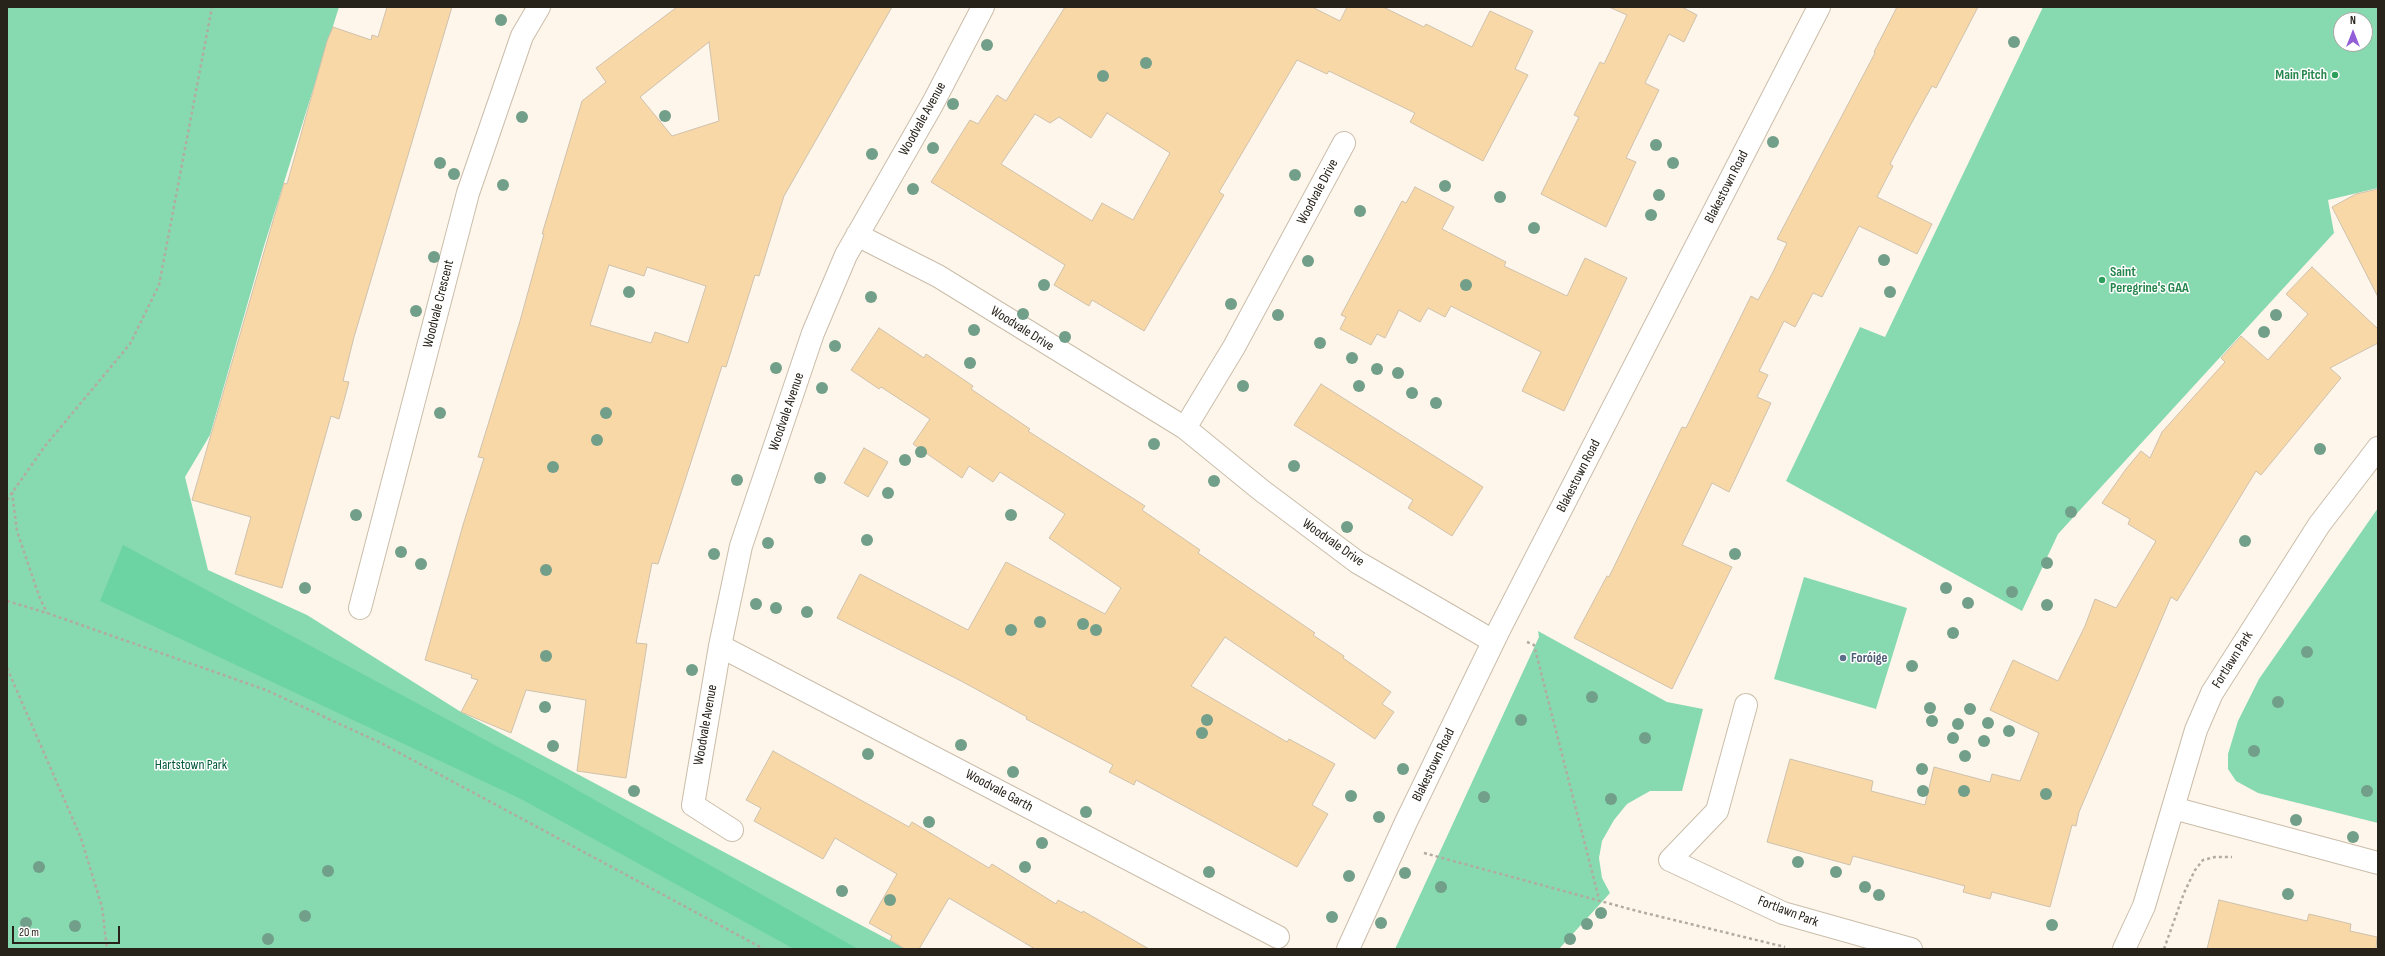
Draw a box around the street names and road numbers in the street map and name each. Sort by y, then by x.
street label: Woodvale Avenue [896,79,950,159]
street label: Blakestown Road [1702,148,1752,226]
street label: Woodvale Drive [1294,156,1342,228]
street label: Woodvale Crescent [420,258,458,350]
street label: Woodvale Drive [987,303,1057,355]
street label: Woodvale Avenue [766,371,808,453]
street label: Blakestown Road [1554,437,1604,515]
street label: Woodvale Drive [1299,516,1367,570]
street label: Fortlawn Park [2209,628,2257,692]
street label: Woodvale Avenue [691,683,721,767]
street label: Blakestown Road [1409,726,1459,804]
street label: Woodvale Garth [962,766,1036,816]
street label: Fortlawn Park [1755,893,1821,931]

